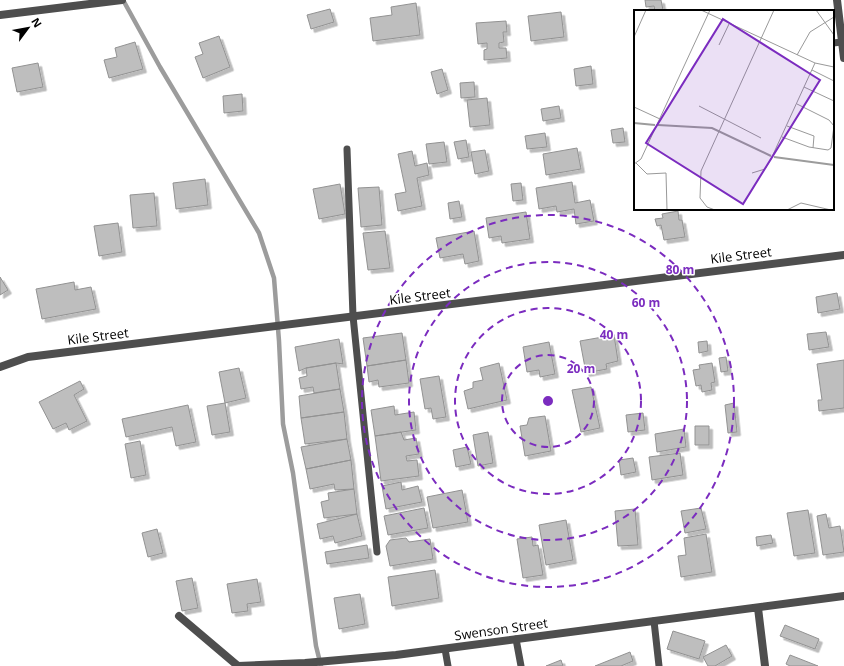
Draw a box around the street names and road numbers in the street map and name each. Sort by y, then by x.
street label: Kile Street [709,242,773,268]
street label: Kile Street [388,283,452,309]
street label: Kile Street [66,323,130,349]
street label: Swenson Street [453,613,549,644]

